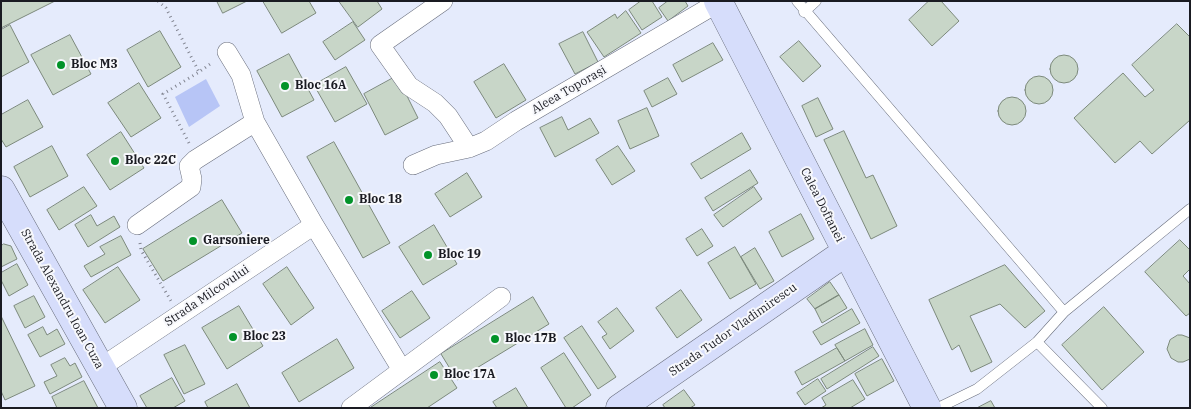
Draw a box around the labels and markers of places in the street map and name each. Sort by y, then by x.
place label: Bloc M3 [71,58,118,72]
marker: Bloc M3 [55,59,67,71]
place label: Bloc 16A [295,79,346,93]
marker: Bloc 16A [279,80,291,92]
place label: Bloc 22C [125,154,176,168]
marker: Bloc 22C [109,155,121,167]
place label: Bloc 18 [359,193,402,207]
marker: Bloc 18 [343,194,355,206]
place label: Garsoniere [203,234,270,248]
marker: Garsoniere [187,235,199,247]
place label: Bloc 19 [438,248,481,262]
marker: Bloc 19 [422,249,434,261]
place label: Bloc 23 [243,330,286,344]
marker: Bloc 23 [227,331,239,343]
place label: Bloc 17B [505,332,557,346]
marker: Bloc 17B [489,333,501,345]
place label: Bloc 17A [444,368,495,382]
marker: Bloc 17A [428,369,440,381]

